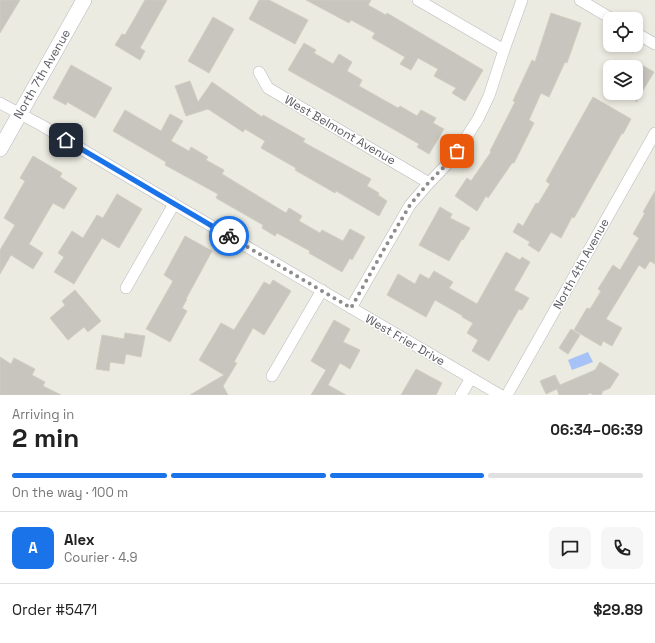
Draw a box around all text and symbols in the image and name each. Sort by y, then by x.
map controls [603,12,643,100]
button: locate [603,12,643,52]
street label: North 7th Avenue [10,26,74,122]
button: layers [603,60,643,100]
street label: West Belmont Avenue [281,92,399,168]
pin [49,123,83,157]
icon: home [55,129,77,151]
pin [440,134,474,168]
icon: bag [446,140,468,162]
courier [209,216,249,256]
street label: North 4th Avenue [549,216,613,312]
icon: bike [218,225,240,247]
street label: West Frier Drive [362,311,448,369]
text: Arriving in [12,406,74,423]
text: 06:34–06:39 [550,420,643,439]
text: 2 min [12,421,79,455]
text: On the way · 100 m [12,484,128,501]
button: chat [549,527,591,569]
button: phone [601,527,643,569]
text: Alex [64,530,95,549]
text: A [28,538,38,557]
text: Courier · 4.9 [64,549,138,566]
text: Order #5471 [12,600,97,619]
text: $29.89 [593,600,643,619]

